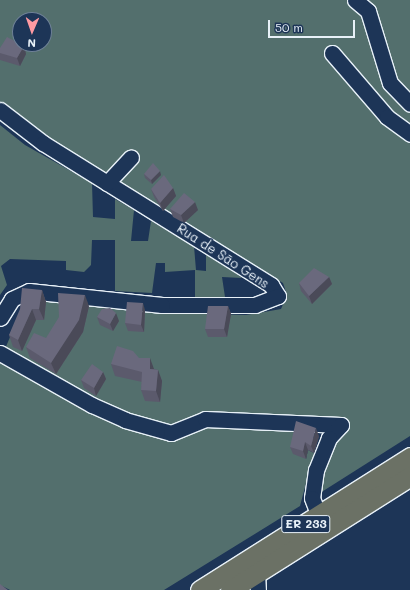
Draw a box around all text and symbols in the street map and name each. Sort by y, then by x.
north arrow [12,12,52,52]
scale bar [270,12,357,38]
text: 50 m [275,19,303,35]
text: N [27,36,36,51]
street label: Rua de São Gens [174,220,272,292]
road number: ER 233 [281,514,331,534]

